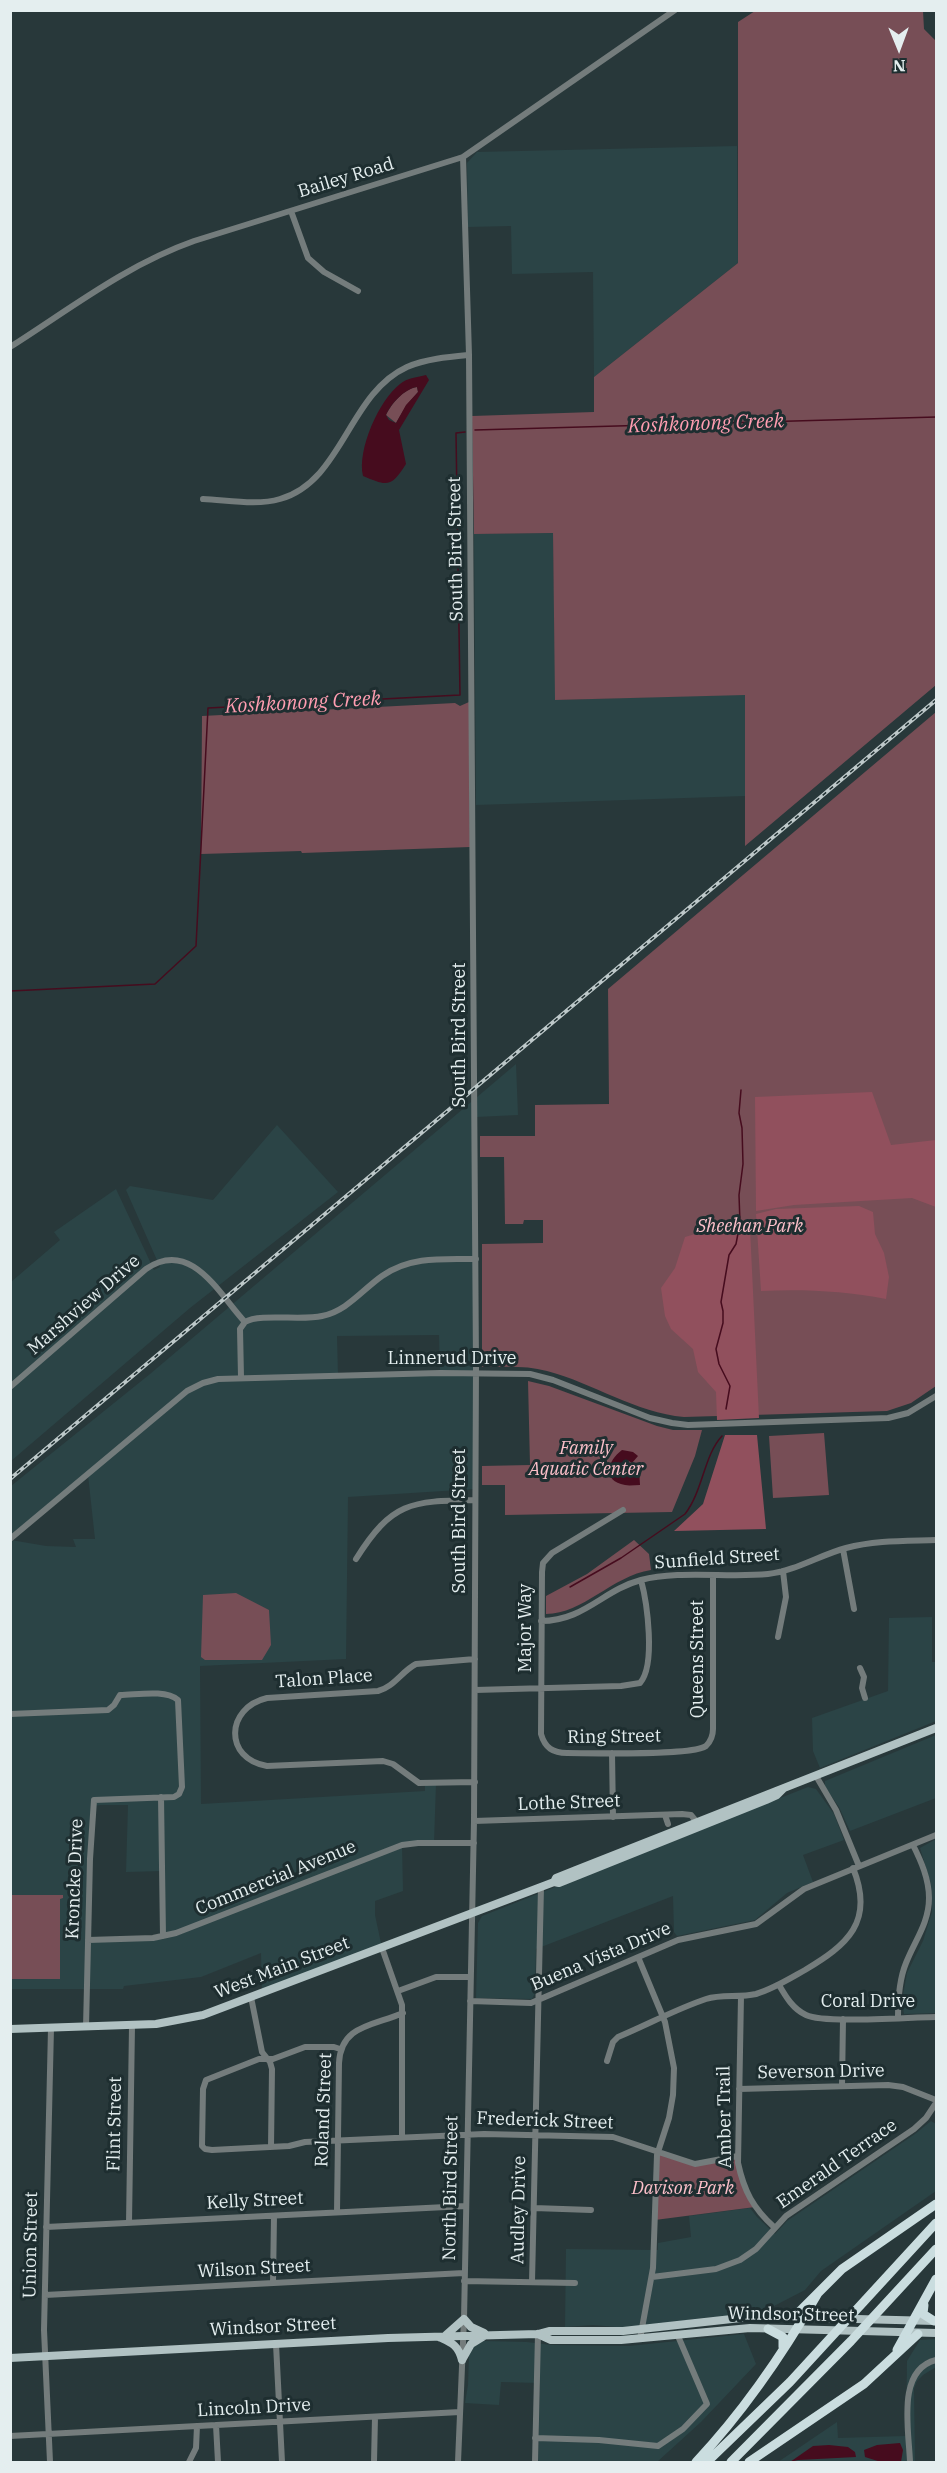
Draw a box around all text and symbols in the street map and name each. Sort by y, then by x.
north arrow [869,18,929,78]
text: N [893,56,906,76]
street label: Bailey Road [295,153,397,203]
water label: Koshkonong Creek [627,409,785,439]
street label: South Bird Street [444,476,468,622]
water label: Koshkonong Creek [224,687,382,719]
street label: South Bird Street [449,962,471,1108]
park label: Sheehan Park [696,1216,804,1238]
street label: Marshview Drive [23,1250,145,1360]
street label: Linnerud Drive [387,1348,517,1370]
park label: Family Aquatic Center [529,1438,643,1480]
street label: South Bird Street [449,1448,471,1594]
street label: Sunfield Street [654,1544,780,1574]
street label: Major Way [515,1584,537,1672]
street label: Queens Street [687,1600,709,1718]
street label: Talon Place [275,1665,373,1693]
street label: Ring Street [567,1725,661,1749]
street label: Lothe Street [517,1790,621,1816]
street label: Kroncke Drive [62,1818,88,1940]
street label: Commercial Avenue [193,1836,359,1920]
street label: Buena Vista Drive [528,1918,674,1996]
street label: West Main Street [211,1932,353,2004]
street label: Coral Drive [821,1991,915,2013]
street label: Roland Street [311,2052,337,2168]
street label: Severson Drive [757,2060,885,2084]
street label: Amber Trail [713,2066,737,2168]
street label: Flint Street [103,2076,127,2172]
street label: Frederick Street [476,2108,614,2134]
street label: Emerald Terrace [773,2114,901,2214]
street label: North Bird Street [439,2115,463,2261]
street label: Audley Drive [507,2156,531,2264]
park label: Davison Park [632,2178,734,2200]
street label: Kelly Street [206,2188,304,2214]
street label: Union Street [19,2191,43,2299]
street label: Wilson Street [197,2255,311,2283]
street label: Windsor Street [727,2303,855,2327]
street label: Windsor Street [209,2313,337,2341]
street label: Lincoln Drive [197,2394,311,2422]

